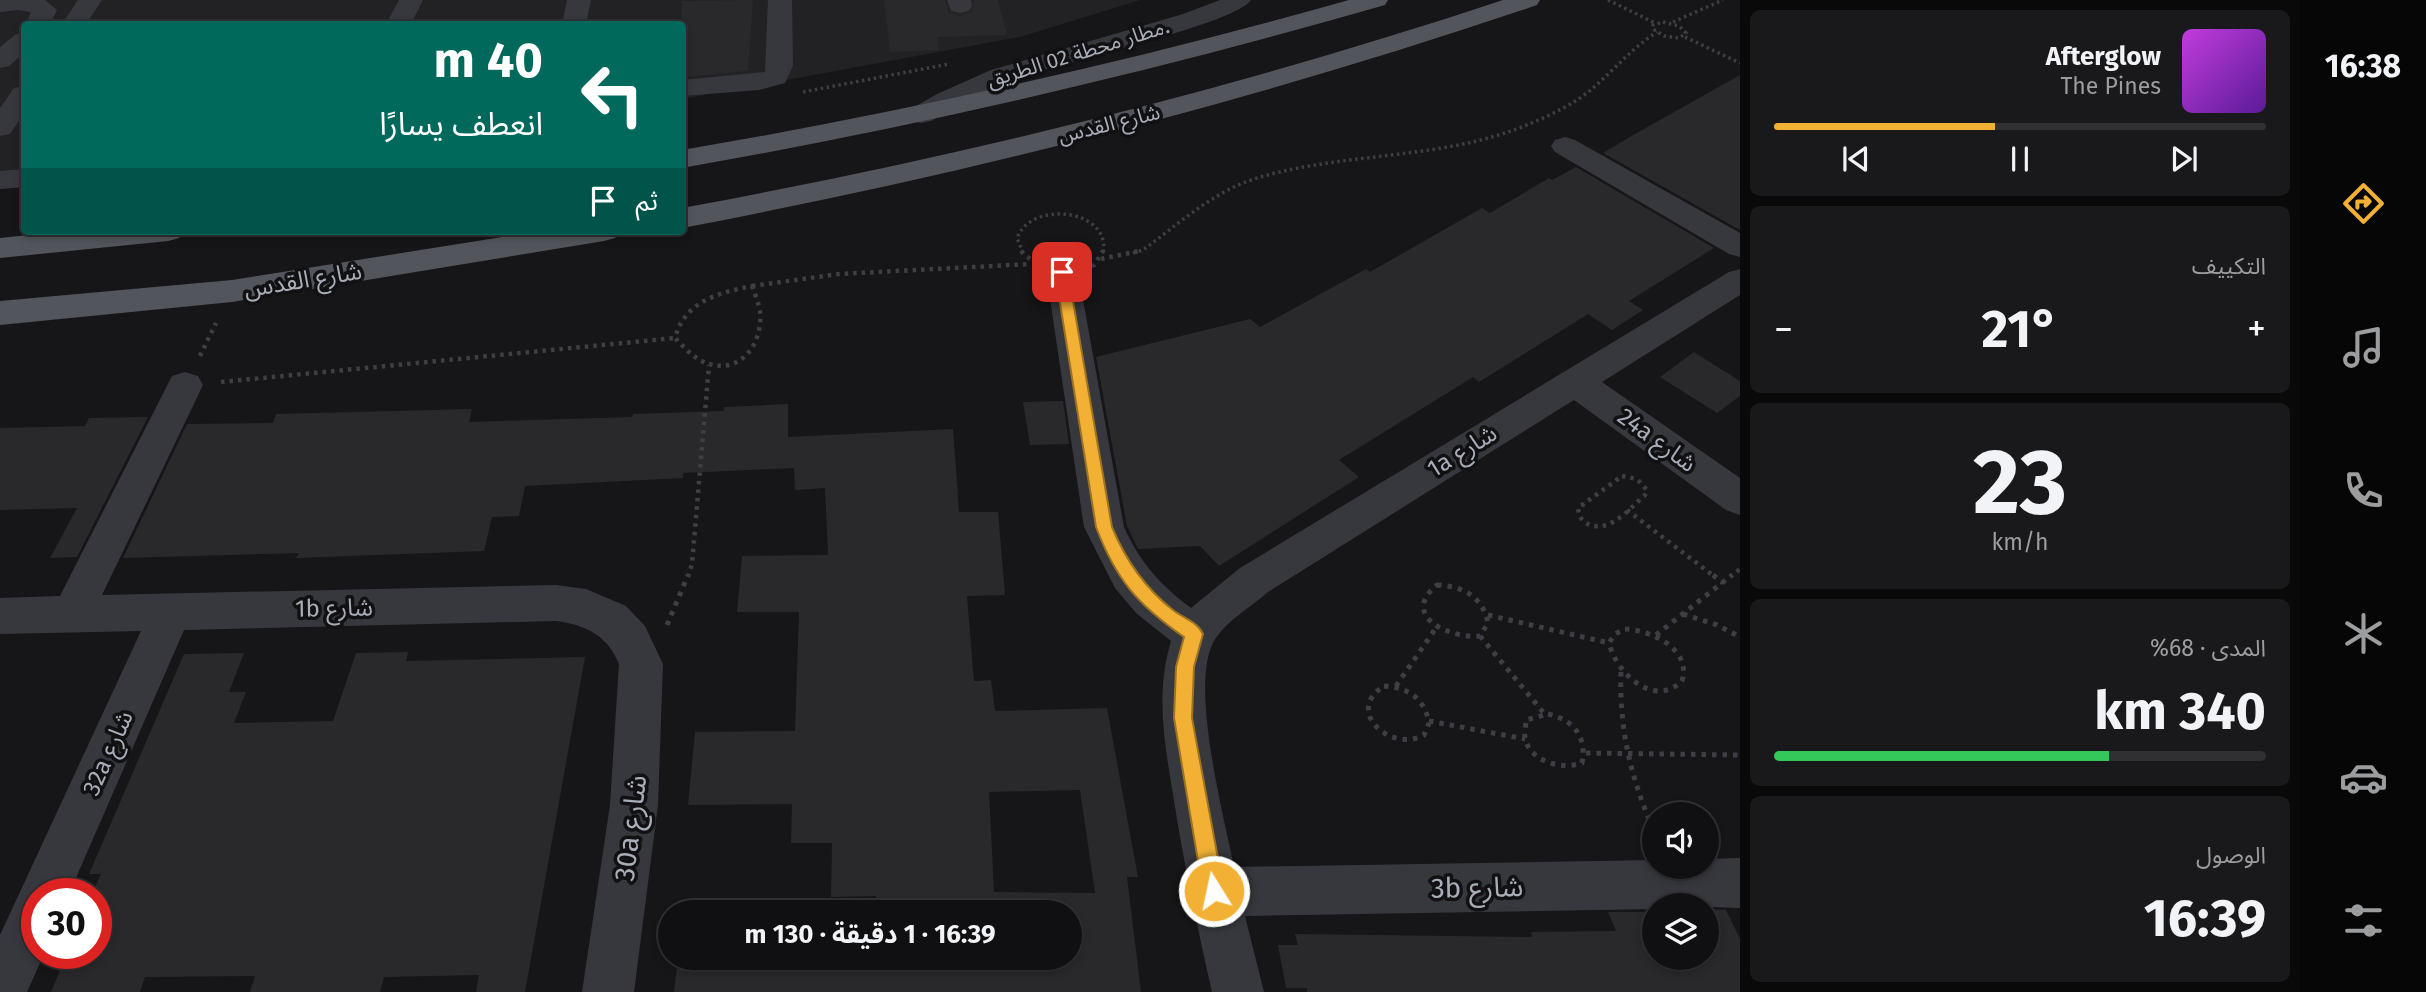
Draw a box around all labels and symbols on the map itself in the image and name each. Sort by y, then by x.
street label: مطار محطة 02 الطريق. [984,13,1172,93]
street label: شارع القدس [1055,99,1163,151]
pin [1032,242,1092,302]
street label: شارع القدس [242,257,364,306]
street label: 24a شارع [1611,402,1702,480]
street label: 1a شارع [1422,419,1503,486]
street label: 1b شارع [295,593,373,626]
street label: 32a شارع [77,706,142,801]
street label: 30a شارع [608,773,657,884]
position arrow [1177,854,1251,928]
street label: 3b شارع [1430,870,1524,909]
speed limit sign: 30 [21,878,112,969]

